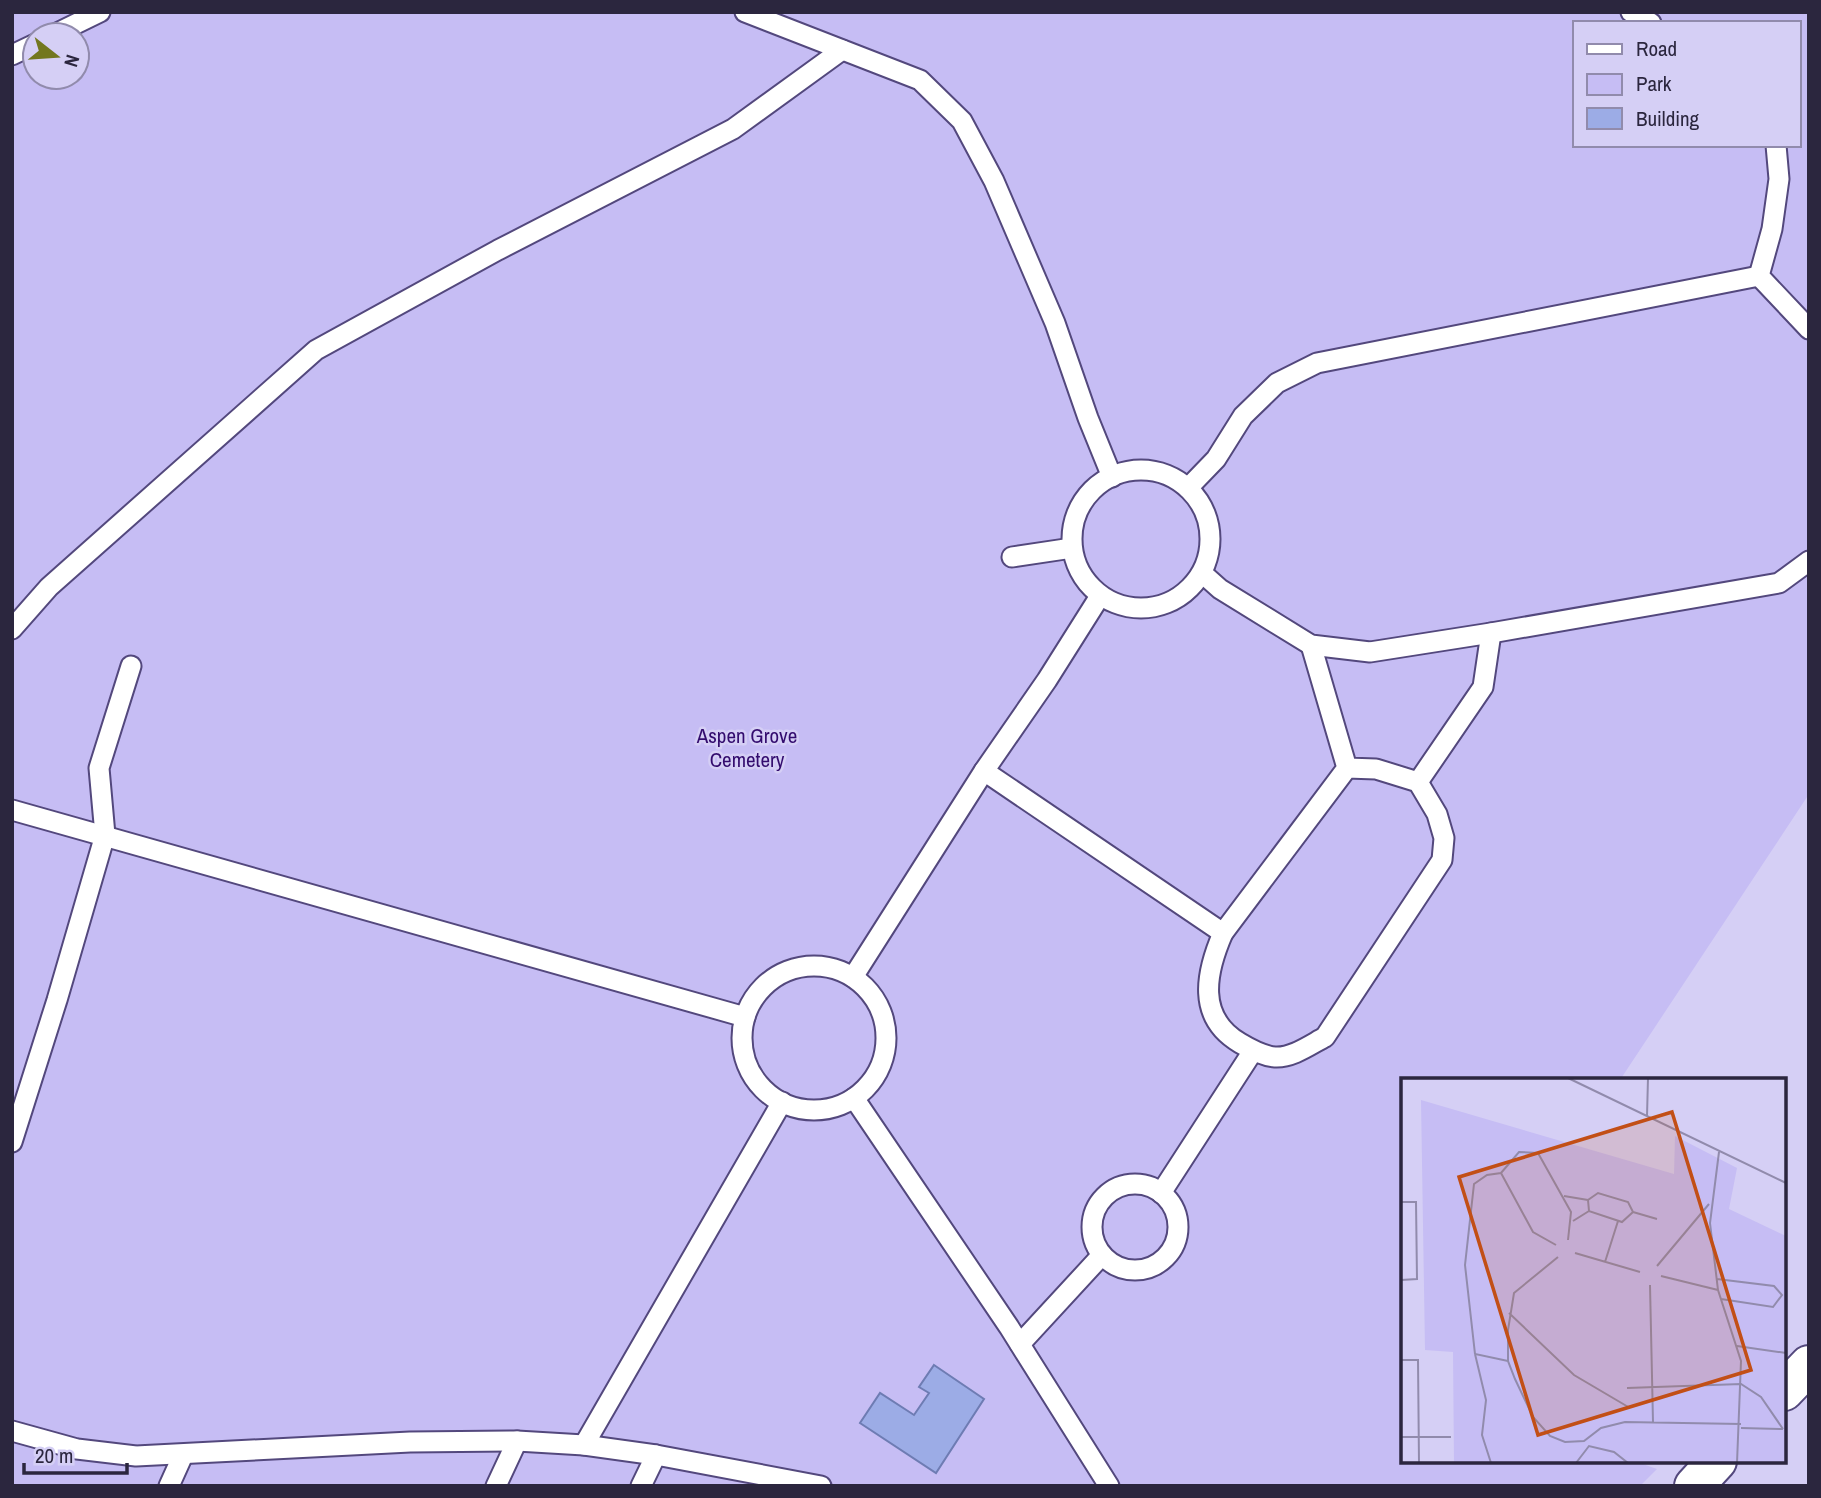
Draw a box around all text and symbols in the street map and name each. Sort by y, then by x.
north arrow [21,21,91,91]
legend [1573,21,1800,147]
text: Road [1636,34,1677,63]
text: N [58,52,86,70]
text: Park [1636,69,1672,98]
text: Building [1636,104,1700,133]
park label: Aspen Grove Cemetery [696,721,797,774]
inset map [1401,1078,1786,1463]
scale bar [24,1432,128,1476]
text: 20 m [35,1441,73,1470]

